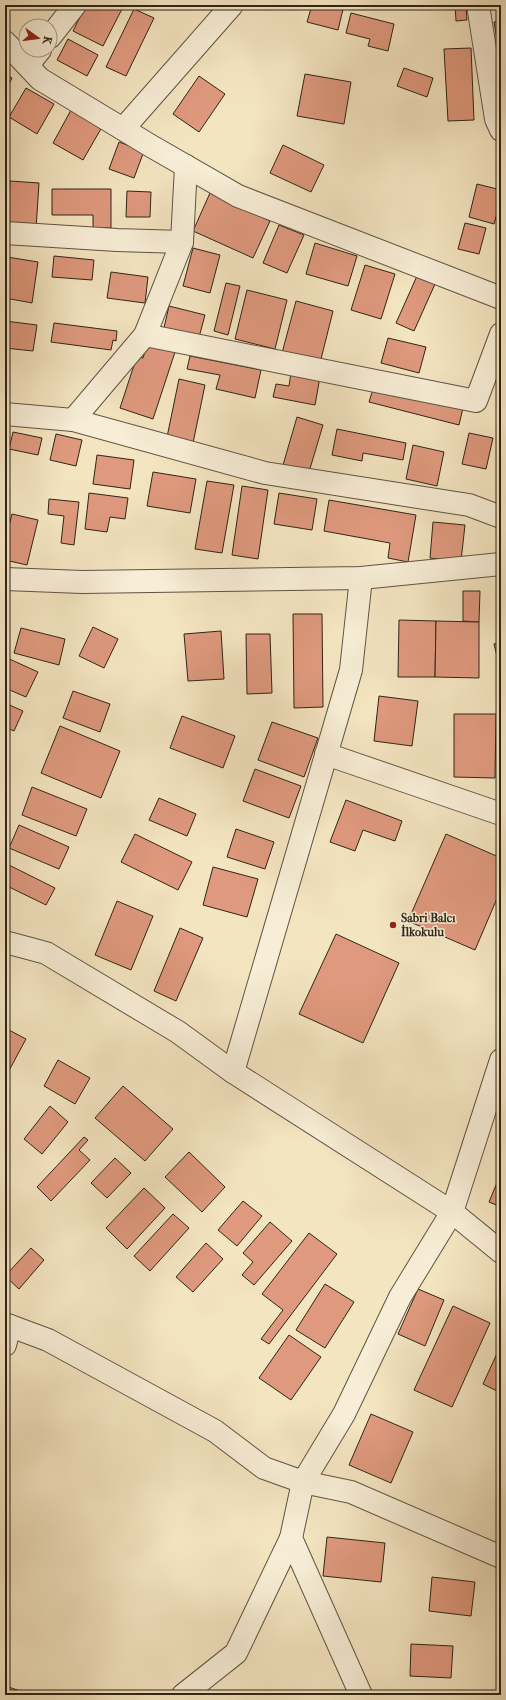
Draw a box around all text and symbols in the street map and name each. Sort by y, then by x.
north arrow [18,18,58,58]
text: K [40,35,54,47]
place label: Sabri Balcı İlkokulu [401,911,456,939]
marker: Sabri Balcı İlkokulu [388,920,398,930]

